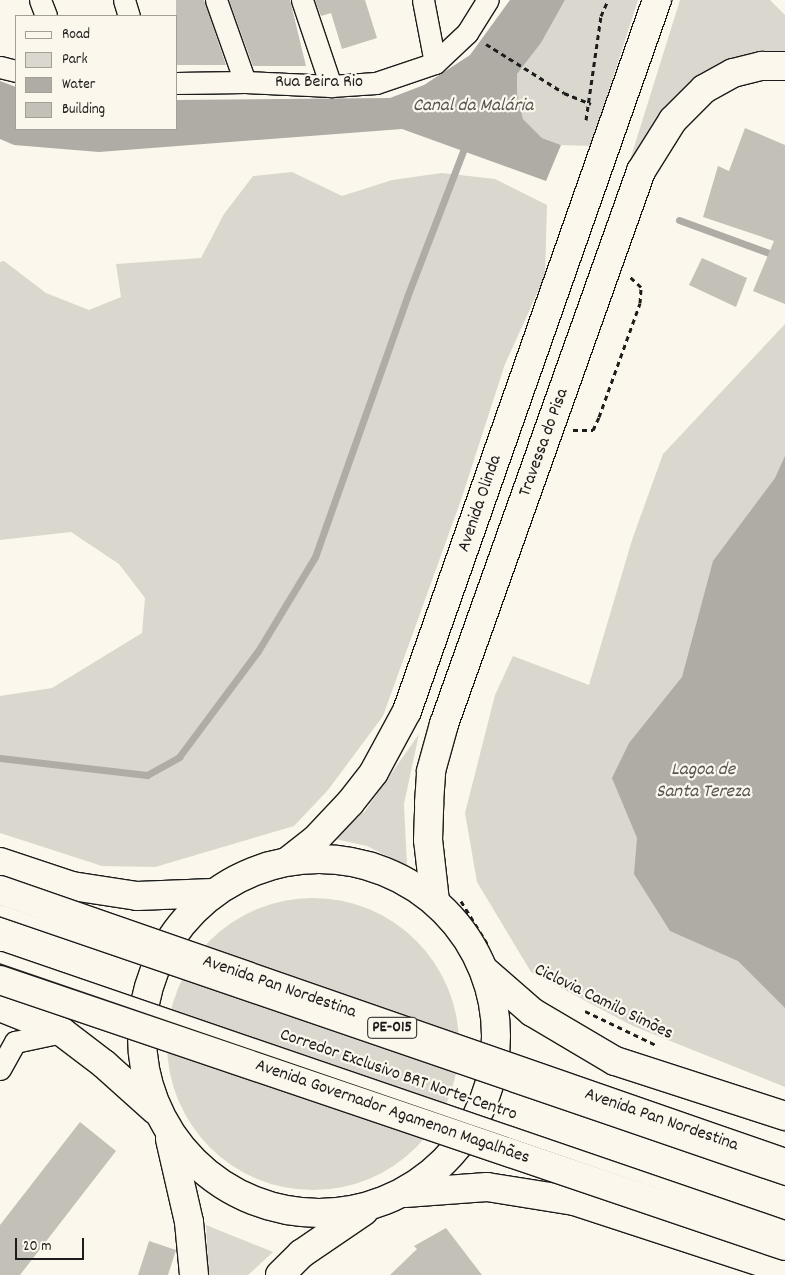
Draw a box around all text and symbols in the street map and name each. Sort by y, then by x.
legend [15,15,178,130]
text: Road [62,24,90,46]
text: Park [62,49,88,71]
street label: Rua Beira Rio [275,72,363,94]
text: Water [62,74,95,96]
water label: Canal da Malária [413,96,533,118]
text: Building [62,99,105,121]
street label: Travessa do Pisa [515,386,575,500]
street label: Avenida Olinda [454,453,508,555]
water label: Lagoa de Santa Tereza [656,760,750,804]
street label: Avenida Pan Nordestina [199,952,359,1024]
street label: Ciclovia Camilo Simões [530,960,676,1046]
road number: PE-015 [367,1014,417,1042]
street label: Corredor Exclusivo BRT Norte-Centro [277,1025,519,1127]
street label: Avenida Governador Agamenon Magalhães [252,1056,532,1170]
street label: Avenida Pan Nordestina [581,1085,741,1157]
scale bar [18,1228,86,1260]
text: 20 m [23,1236,51,1258]

